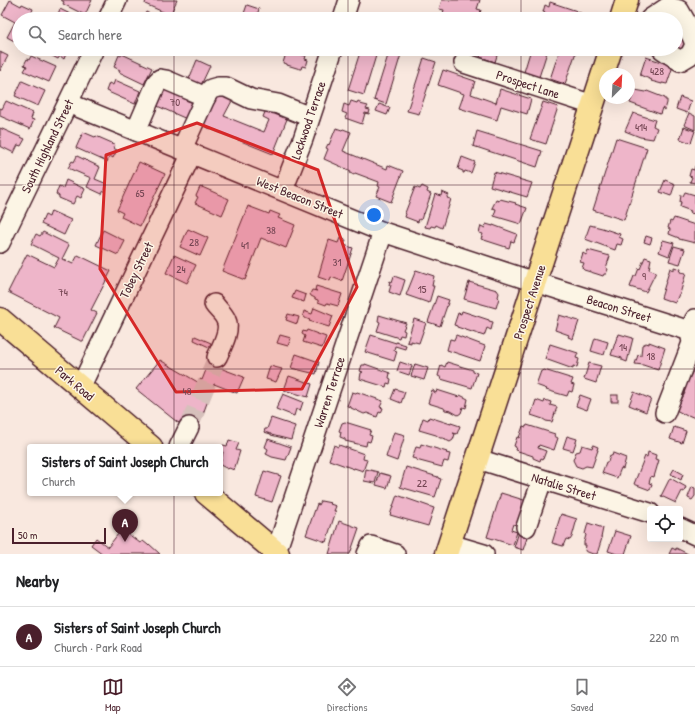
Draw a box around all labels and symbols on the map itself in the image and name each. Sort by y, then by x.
house number: 428 [650,64,664,78]
street label: Prospect Lane [494,65,562,103]
north arrow [599,68,635,104]
street label: Lockwood Terrace [286,78,330,162]
house number: 70 [170,95,180,109]
street label: South Highland Street [16,96,78,196]
house number: 414 [635,120,647,134]
street label: West Beacon Street [254,171,346,223]
house number: 65 [135,186,145,200]
your location [364,205,384,225]
house number: 38 [266,223,276,237]
house number: 28 [189,235,199,249]
street label: Tobey Street [115,238,158,301]
house number: 41 [241,238,249,252]
house number: 31 [333,255,341,269]
house number: 24 [176,262,186,276]
street label: Prospect Avenue [508,262,550,342]
house number: 9 [642,269,646,283]
house number: 15 [418,282,427,296]
house number: 74 [58,285,68,299]
street label: Beacon Street [585,290,654,326]
house number: 14 [619,340,627,354]
house number: 18 [647,349,656,363]
street label: Warren Terrace [309,354,349,430]
street label: Park Road [52,361,98,405]
house number: 48 [183,384,192,398]
street label: Natalie Street [530,468,599,504]
house number: 22 [417,476,427,490]
pin: A [112,509,138,542]
scale bar [12,526,106,545]

